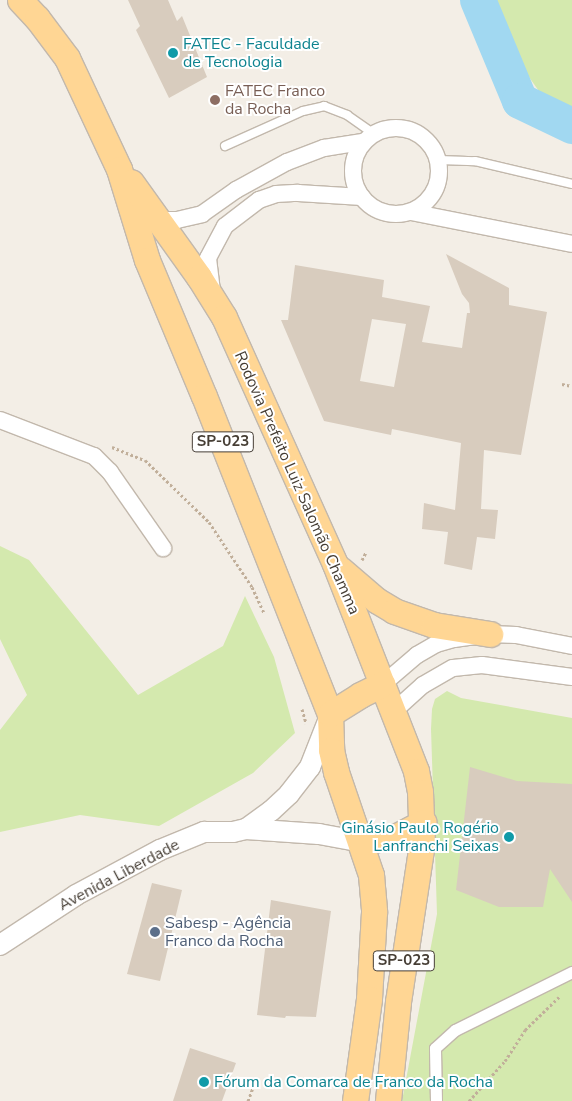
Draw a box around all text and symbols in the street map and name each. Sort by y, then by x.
place label: FATEC - Faculdade de Tecnologia [183,34,320,72]
marker: FATEC - Faculdade de Tecnologia [167,47,179,59]
place label: FATEC Franco da Rocha [225,81,325,119]
marker: FATEC Franco da Rocha [209,94,221,106]
street label: Rodovia Prefeito Luiz Salomão Chamma [230,348,364,618]
road number: SP-023 [192,430,254,454]
place label: Ginásio Paulo Rogério Lanfranchi Seixas [341,818,499,856]
marker: Ginásio Paulo Rogério Lanfranchi Seixas [503,831,515,843]
street label: Avenida Liberdade [55,835,183,915]
place label: Sabesp - Agência Franco da Rocha [165,913,291,951]
marker: Sabesp - Agência Franco da Rocha [149,926,161,938]
road number: SP-023 [373,948,435,974]
place label: Fórum da Comarca de Franco da Rocha [214,1072,493,1092]
marker: Fórum da Comarca de Franco da Rocha [198,1076,210,1088]

